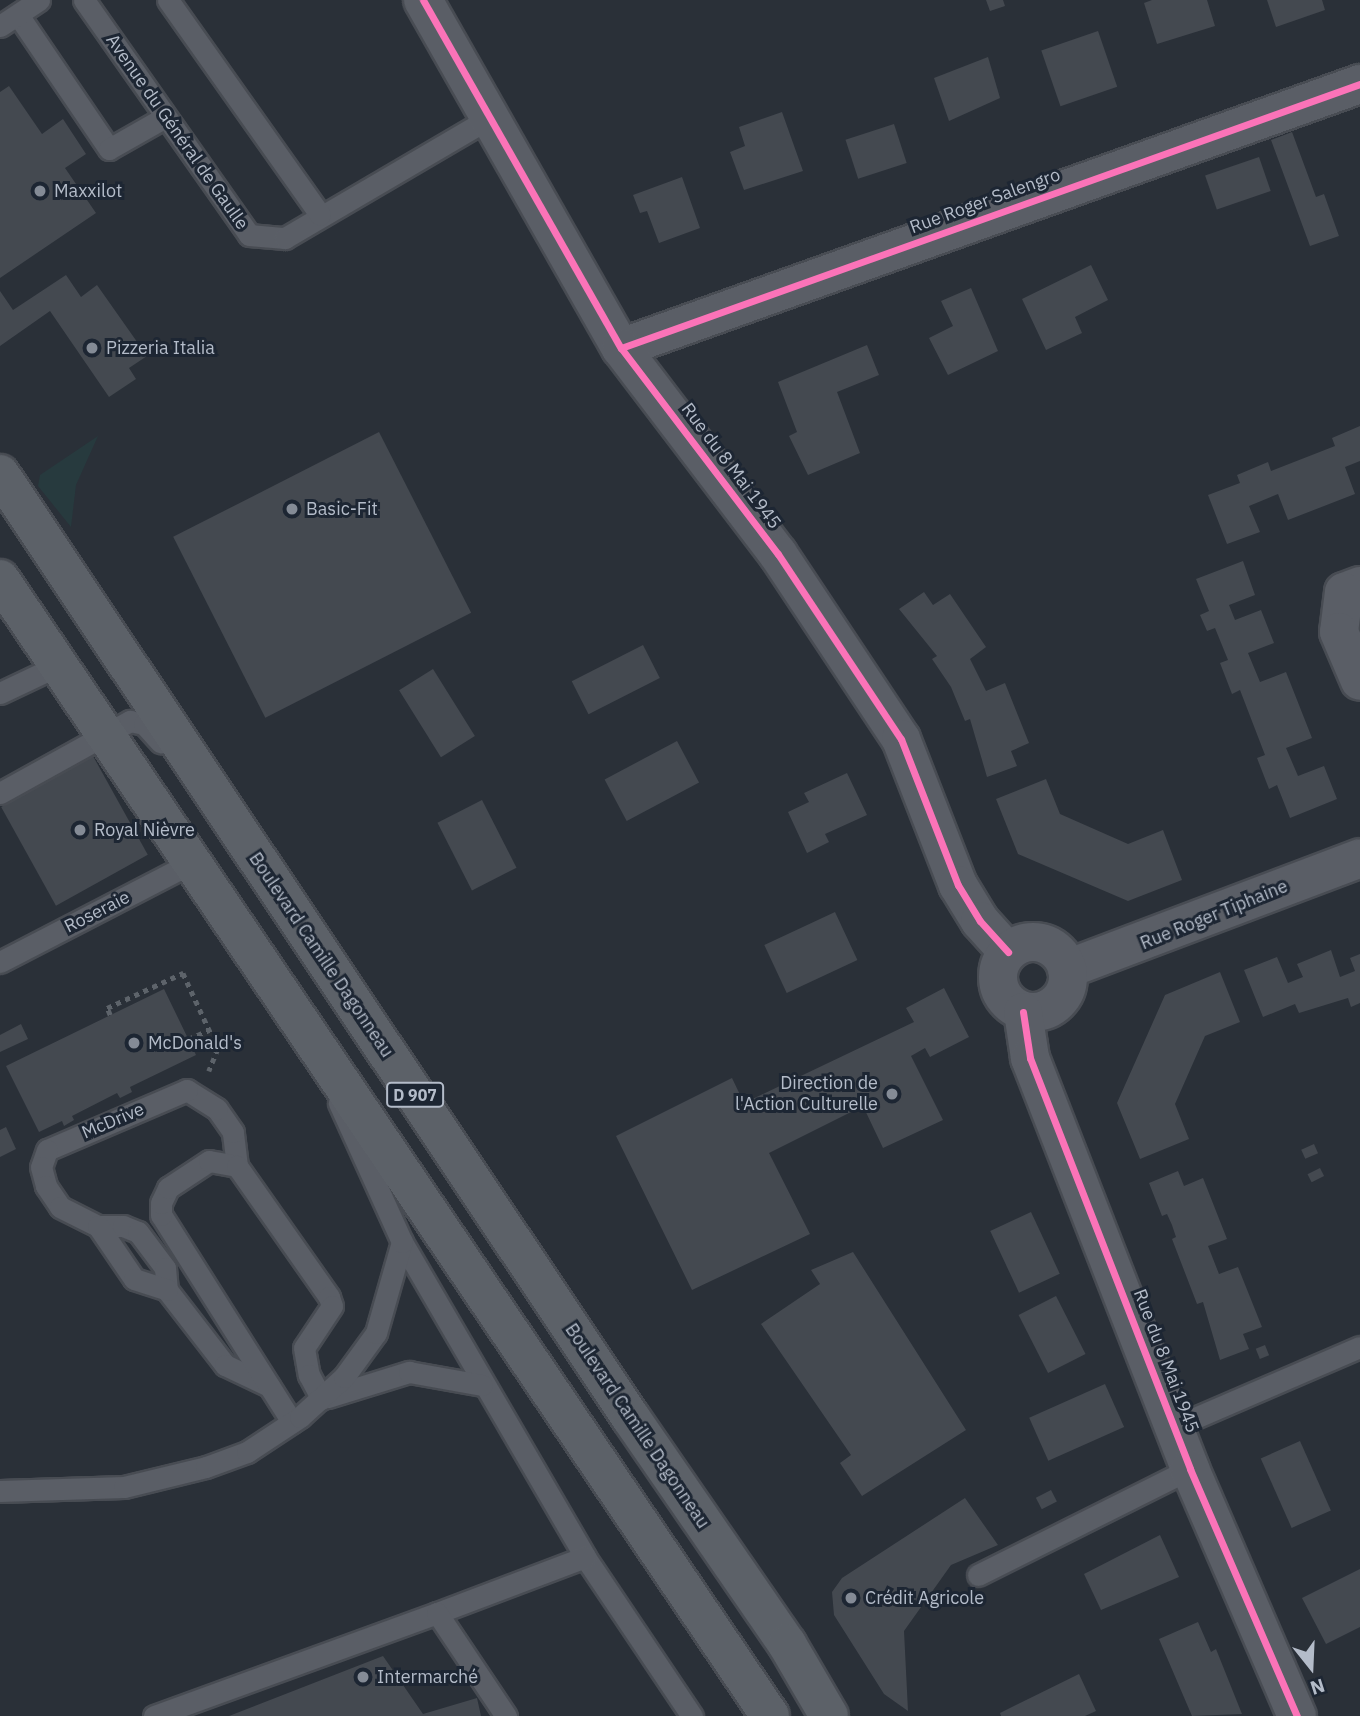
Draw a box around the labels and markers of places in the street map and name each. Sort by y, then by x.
place label: Maxxilot [54,180,122,202]
marker: Maxxilot [32,183,48,199]
place label: Pizzeria Italia [106,337,215,359]
marker: Pizzeria Italia [84,340,100,356]
place label: Basic-Fit [306,498,378,520]
marker: Basic-Fit [284,501,300,517]
place label: Royal Nièvre [94,819,195,841]
marker: Royal Nièvre [72,822,88,838]
place label: McDonald's [148,1032,242,1054]
marker: McDonald's [126,1035,142,1051]
place label: Direction de l'Action Culturelle [735,1073,878,1116]
marker: Direction de l'Action Culturelle [884,1086,900,1102]
place label: Crédit Agricole [865,1587,984,1609]
marker: Crédit Agricole [843,1590,859,1606]
place label: Intermarché [377,1666,478,1688]
marker: Intermarché [355,1669,371,1685]

